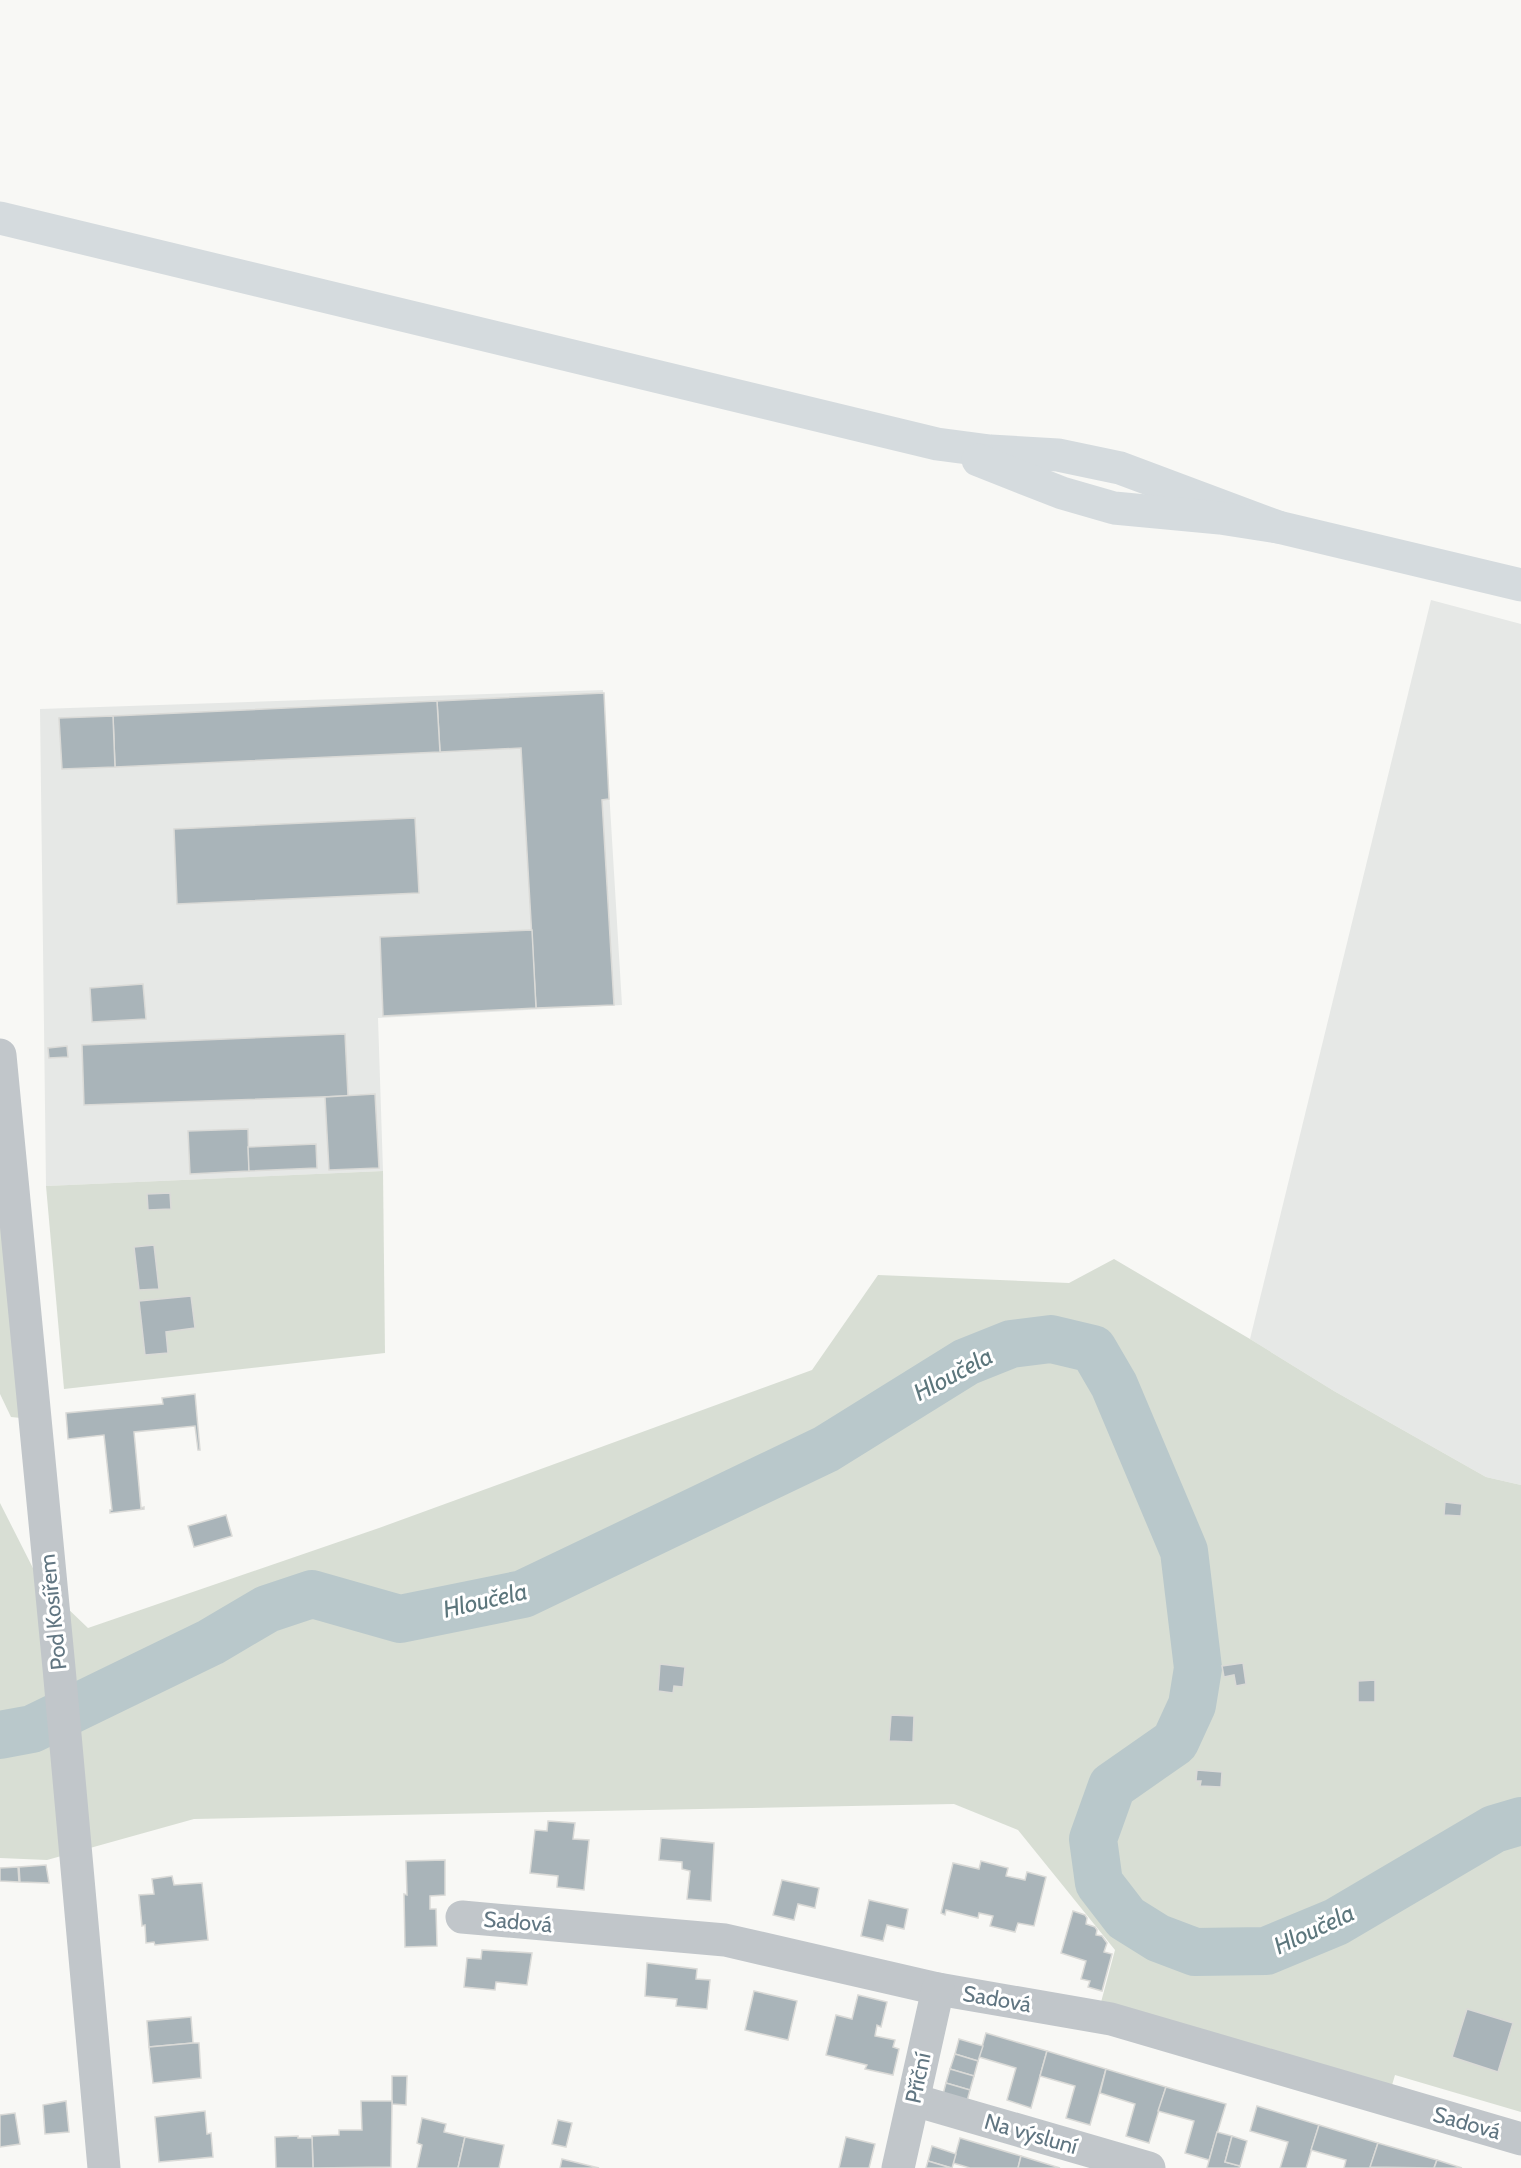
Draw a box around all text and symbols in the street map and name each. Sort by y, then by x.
water label: Hloučela [908,1341,998,1407]
street label: Pod Kosířem [33,1553,73,1671]
water label: Hloučela [440,1576,530,1624]
water label: Hloučela [1269,1898,1359,1960]
street label: Sadová [483,1906,554,1938]
street label: Sadová [961,1980,1034,2018]
street label: Příční [899,2050,937,2106]
street label: Sadová [1430,2101,1504,2146]
street label: Na výsluní [981,2108,1081,2160]

